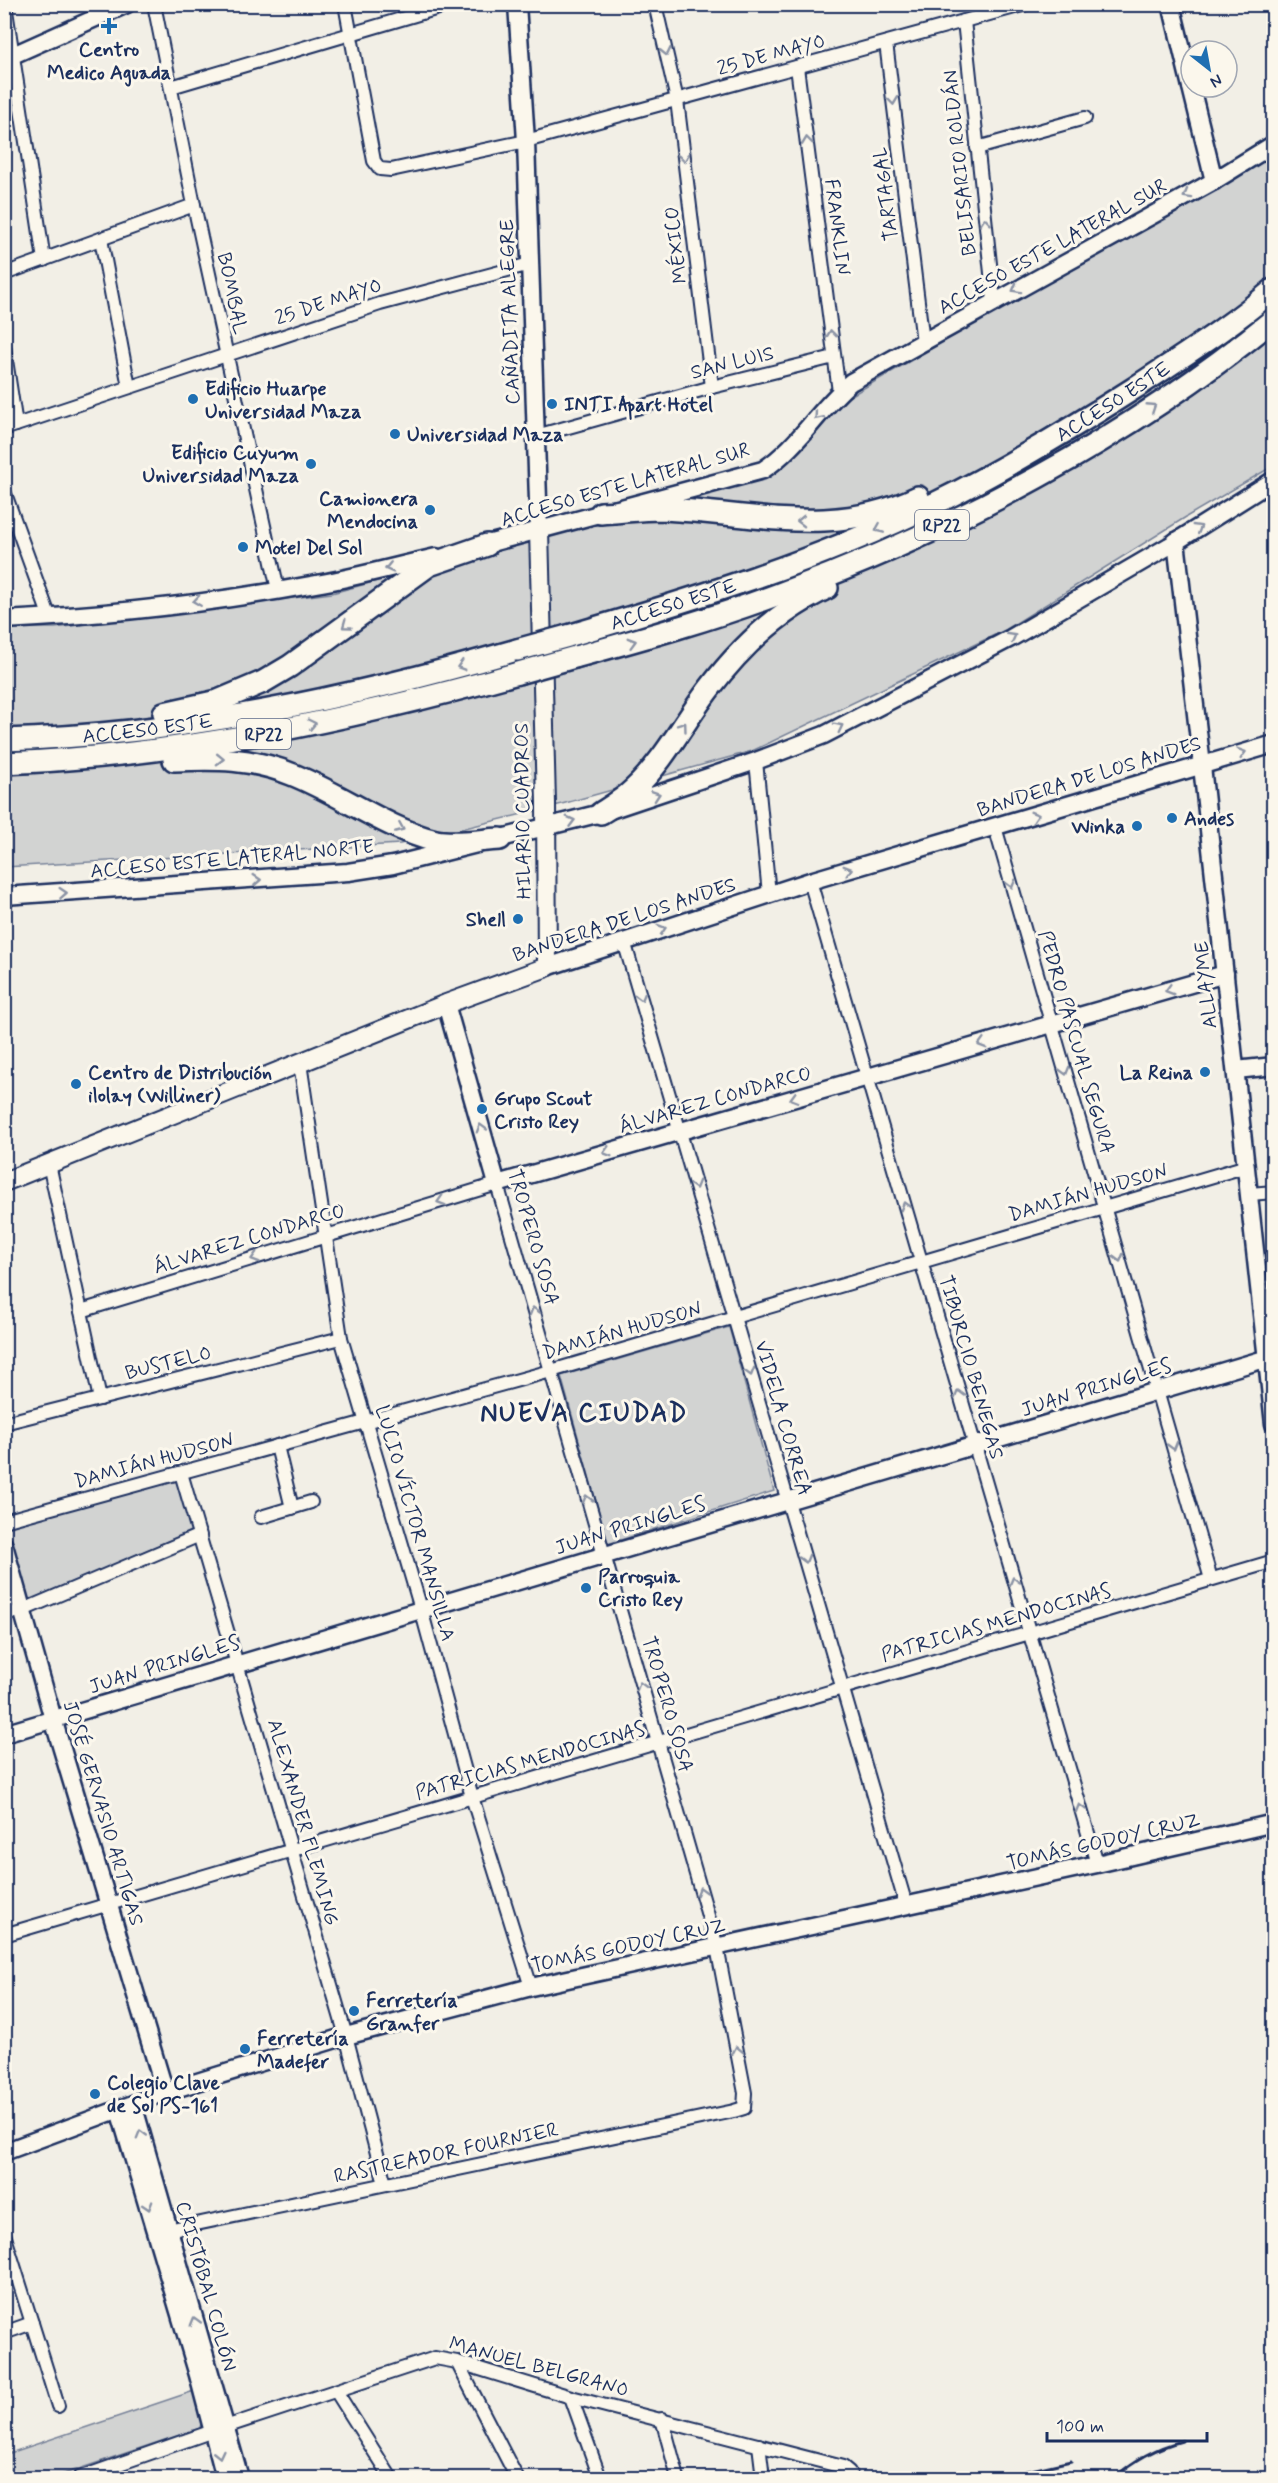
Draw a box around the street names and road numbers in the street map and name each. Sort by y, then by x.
street label: 25 DE MAYO [714,28,828,83]
street label: BELISARIO ROLDÁN [937,69,984,257]
street label: TARTAGAL [867,145,906,242]
street label: ACCESO ESTE LATERAL SUR [934,173,1172,322]
street label: FRANKLIN [817,177,856,277]
street label: MÉXICO [658,205,695,285]
street label: CAÑADITA ALEGRE [494,219,527,405]
street label: BOMBAL [210,250,254,337]
street label: 25 DE MAYO [272,272,385,332]
street label: SAN LUIS [688,340,777,387]
street label: ACCESO ESTE [1051,356,1176,449]
street label: ACCESO ESTE LATERAL SUR [498,437,753,534]
road number: RP22 [915,510,969,540]
street label: ACCESO ESTE [607,573,740,638]
street label: ACCESO ESTE [81,708,215,751]
road number: RP22 [237,719,291,749]
street label: HILARIO CUADROS [508,722,539,900]
street label: BANDERA DE LOS ANDES [974,730,1205,824]
street label: ACCESO ESTE LATERAL NORTE [89,834,375,885]
street label: BANDERA DE LOS ANDES [509,872,739,969]
street label: PEDRO PASCUAL SEGURA [1031,928,1120,1157]
street label: ALLAYME [1188,940,1225,1030]
street label: ÁLVAREZ CONDARCO [616,1060,815,1141]
street label: DAMIÁN HUDSON [1005,1158,1171,1229]
street label: TROPERO SOSA [500,1166,565,1309]
street label: ÁLVAREZ CONDARCO [150,1197,349,1281]
street label: TIBURCIO BENEGAS [931,1272,1010,1462]
street label: DAMIÁN HUDSON [539,1296,705,1367]
street label: VIDELA CORREA [747,1338,818,1499]
street label: BUSTELO [122,1340,214,1387]
street label: JUAN PRINGLES [1018,1353,1175,1424]
street label: LUCIO VÍCTOR MANSILLA [368,1402,461,1645]
street label: DAMIÁN HUDSON [71,1427,237,1496]
street label: JUAN PRINGLES [552,1491,709,1562]
street label: PATRICIAS MENDOCINAS [878,1578,1115,1669]
street label: JUAN PRINGLES [86,1630,243,1701]
street label: TROPERO SOSA [634,1633,699,1776]
street label: JOSÉ GERVASIO ARTIGAS [56,1698,150,1929]
street label: ALEXANDER FLEMING [260,1716,345,1929]
street label: PATRICIAS MENDOCINAS [412,1716,649,1807]
street label: TOMÁS GODOY CRUZ [1004,1807,1203,1878]
street label: TOMÁS GODOY CRUZ [529,1913,728,1980]
street label: RASTREADOR FOURNIER [331,2116,561,2190]
street label: CRISTÓBAL COLÓN [168,2198,243,2374]
street label: MANUEL BELGRANO [446,2330,631,2404]

